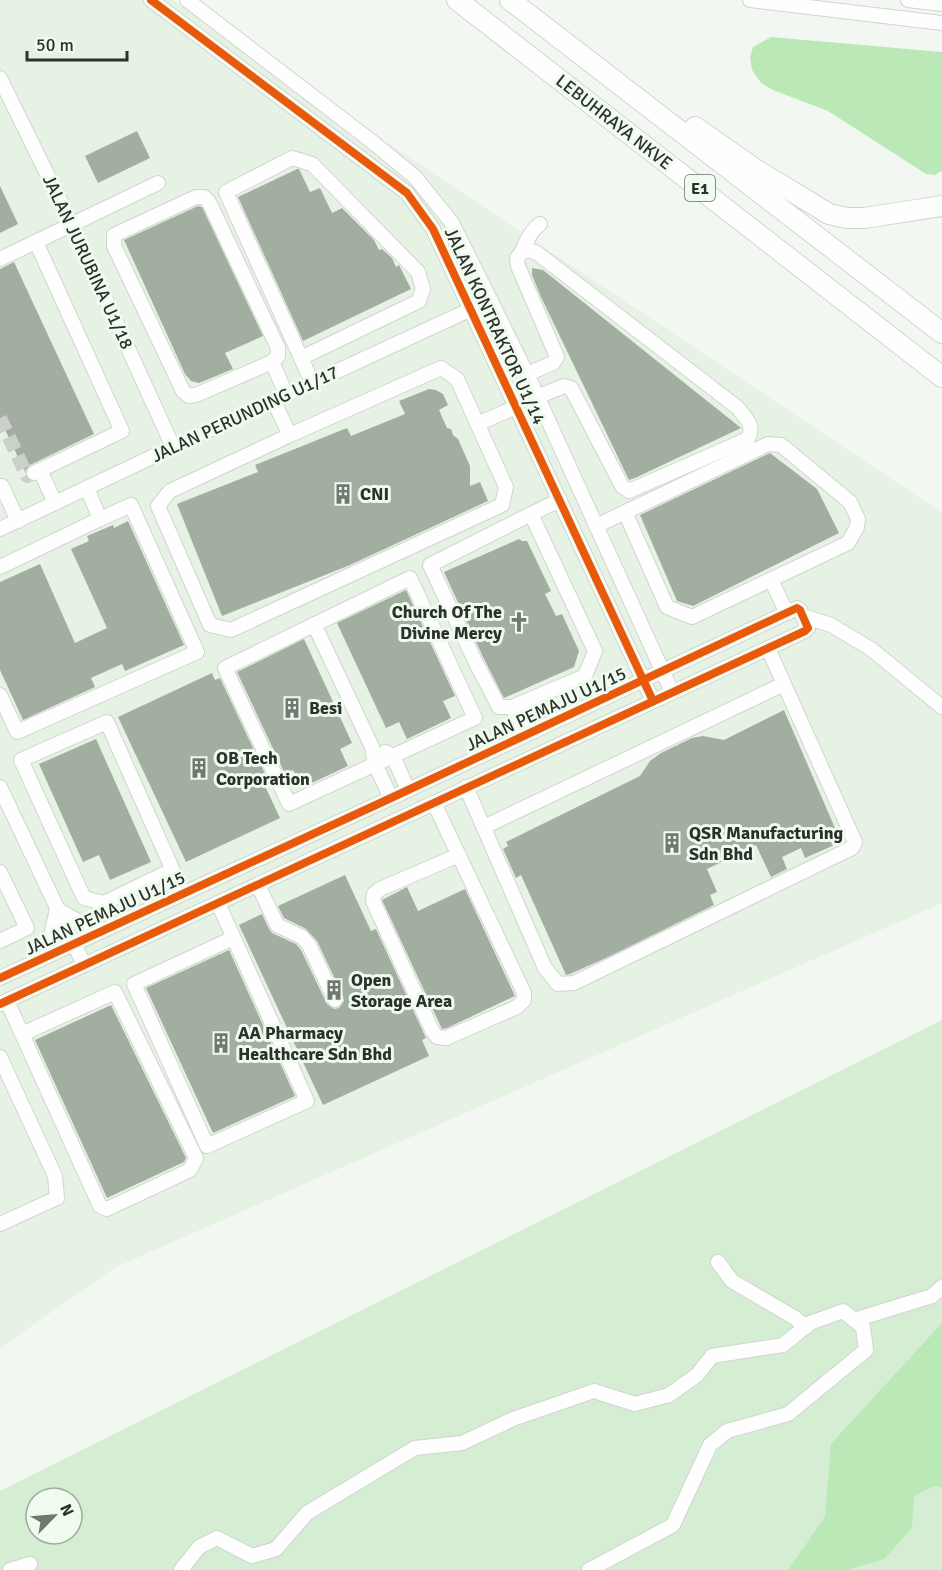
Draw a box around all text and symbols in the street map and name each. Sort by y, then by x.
scale bar [27,24,128,62]
text: 50 m [36,34,74,56]
street label: LEBUHRAYA NKVE [551,70,677,174]
street label: JALAN JURUBINA U1/18 [38,171,138,353]
road number: E1 [685,175,715,201]
street label: JALAN KONTRAKTOR U1/14 [440,224,551,428]
street label: JALAN PERUNDING U1/17 [148,361,342,467]
building icon: CNI [331,482,355,506]
place label: CNI [360,483,389,505]
place label: Church Of The Divine Mercy [392,601,502,644]
church icon: Church Of The Divine Mercy [507,610,531,634]
street label: JALAN PEMAJU U1/15 [462,662,630,756]
building icon: Besi [280,696,304,720]
place label: Besi [309,697,342,719]
place label: OB Tech Corporation [216,747,310,790]
building icon: OB Tech Corporation [187,756,211,780]
place label: QSR Manufacturing Sdn Bhd [689,822,844,865]
building icon: QSR Manufacturing Sdn Bhd [660,831,684,855]
street label: JALAN PEMAJU U1/15 [21,866,189,960]
place label: Open Storage Area [351,969,452,1012]
building icon: Open Storage Area [322,978,346,1002]
place label: AA Pharmacy Healthcare Sdn Bhd [238,1022,392,1065]
building icon: AA Pharmacy Healthcare Sdn Bhd [209,1031,233,1055]
north arrow [24,1486,84,1546]
text: N [55,1501,78,1519]

